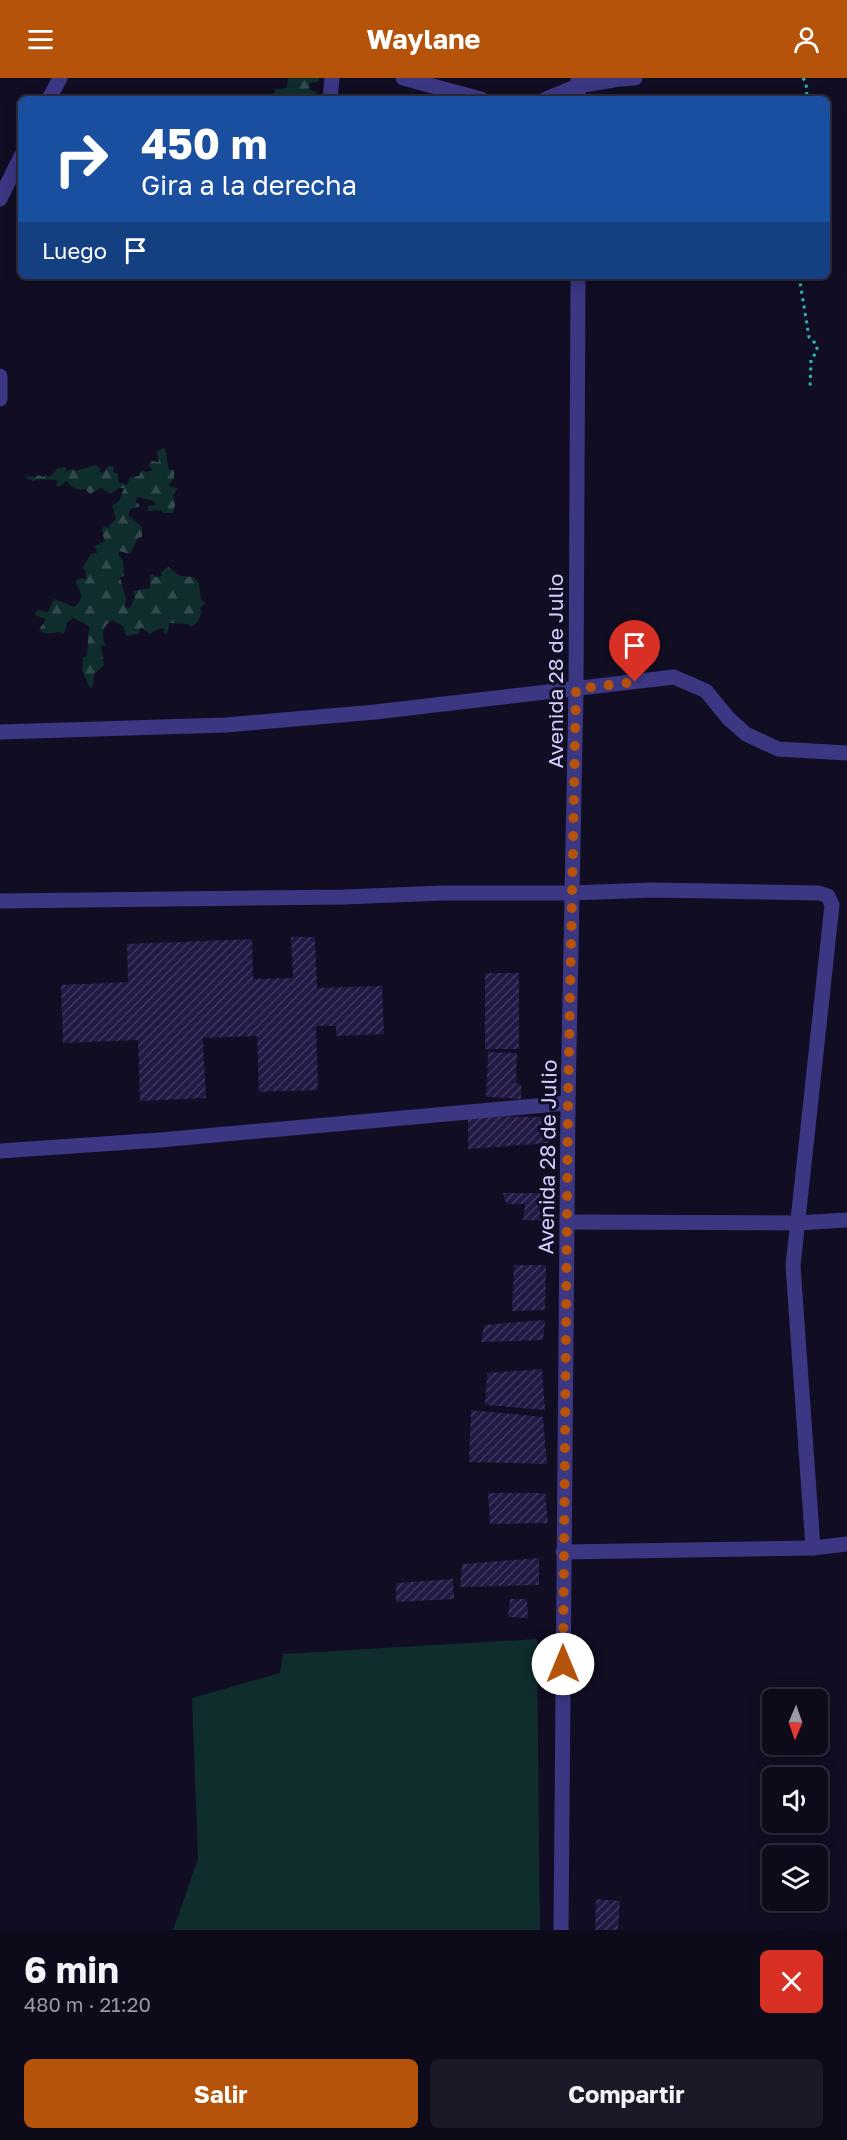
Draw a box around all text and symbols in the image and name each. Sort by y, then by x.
icon: menu [24,23,57,56]
text: Waylane [366,23,481,55]
icon: person [790,23,823,56]
text: 450 m [141,118,267,168]
icon: right [42,120,120,198]
text: Gira a la derecha [141,169,357,201]
icon: arrive [119,234,152,267]
text: Luego [42,237,107,264]
street label: Avenida 28 de Julio [542,574,568,768]
pin [609,620,660,682]
icon: arrive [618,629,651,662]
street label: Avenida 28 de Julio [532,1059,562,1255]
position arrow [531,1632,595,1696]
north arrow [762,1689,828,1755]
map controls [762,1689,828,1911]
button: sound [762,1767,828,1833]
button: layers [762,1845,828,1911]
text: 6 min [24,1948,119,1991]
button: close [760,1950,823,2013]
text: 480 m · 21:20 [24,1992,151,2016]
button: Salir [24,2059,418,2128]
button: Compartir [430,2059,823,2128]

